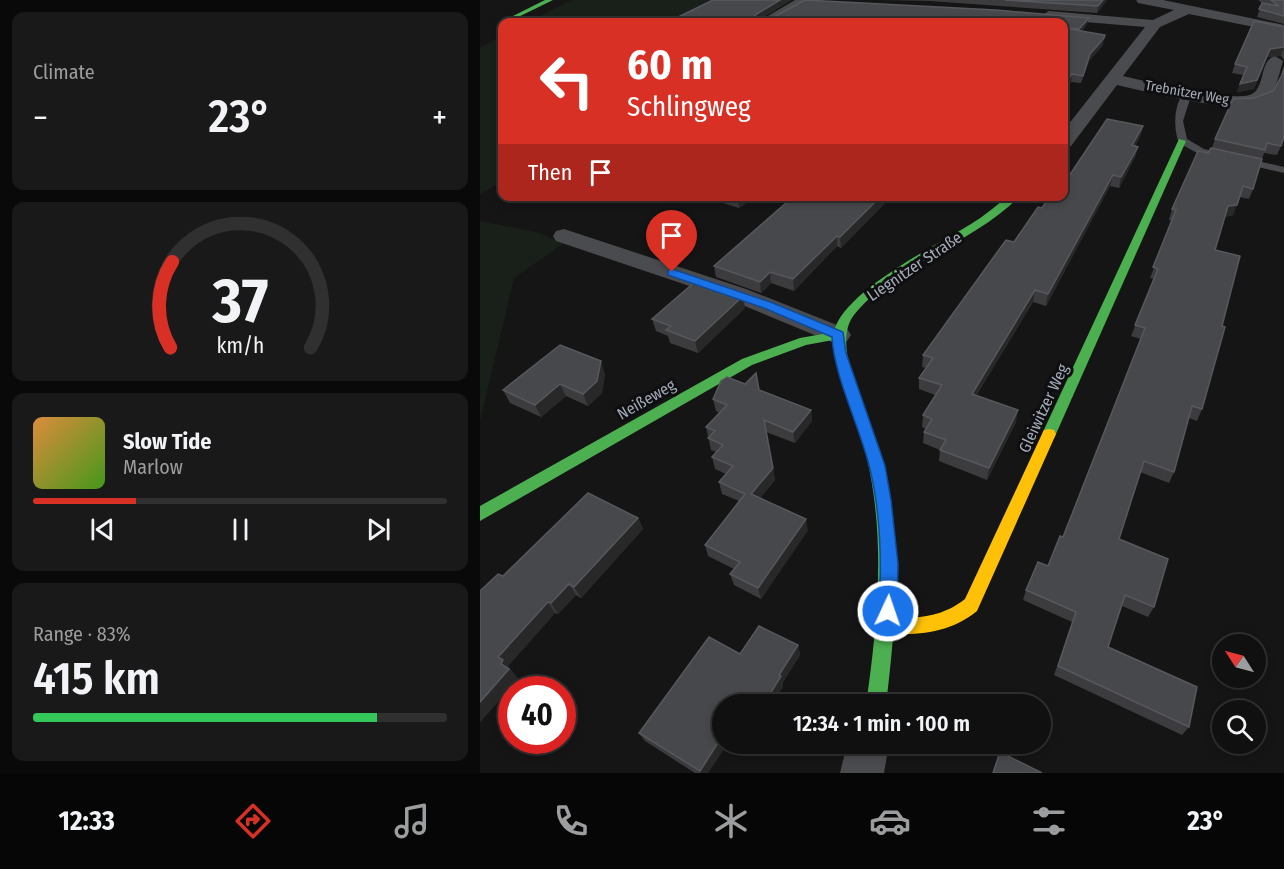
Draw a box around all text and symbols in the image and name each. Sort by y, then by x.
text: 60 m [627,40,713,90]
icon: left [528,42,606,120]
text: Climate [33,60,95,84]
street label: Trebnitzer Weg [1144,77,1231,108]
text: 23° [209,90,271,144]
text: Schlingweg [627,91,751,123]
text: − [33,98,48,138]
text: + [432,98,447,138]
icon: arrive [584,156,617,189]
text: Then [528,159,572,186]
pin [646,210,697,272]
icon: arrive [655,219,688,252]
street label: Liegnitzer Straße [863,228,965,305]
text: 37 [211,265,268,340]
text: km/h [216,334,264,360]
street label: Gleiwitzer Weg [1015,360,1072,456]
street label: Neißeweg [614,375,679,424]
text: Slow Tide [123,428,211,455]
text: Marlow [123,455,183,479]
icon: previous [86,513,119,546]
icon: pause [224,513,257,546]
icon: next [362,513,395,546]
position arrow [856,579,920,643]
text: Range · 83% [33,622,131,646]
north arrow [1212,634,1266,688]
map controls [1212,634,1266,754]
text: 415 km [33,652,160,706]
speed limit sign: 40 [498,676,576,754]
button: search [1212,700,1266,754]
text: 12:34 · 1 min · 100 m [793,710,970,737]
icon: directions [232,800,274,842]
icon: music [391,800,433,842]
icon: phone [550,800,592,842]
icon: climate [710,800,752,842]
icon: car [869,800,911,842]
icon: filters [1028,800,1070,842]
text: 12:33 [59,805,115,837]
text: 23° [1187,805,1225,837]

